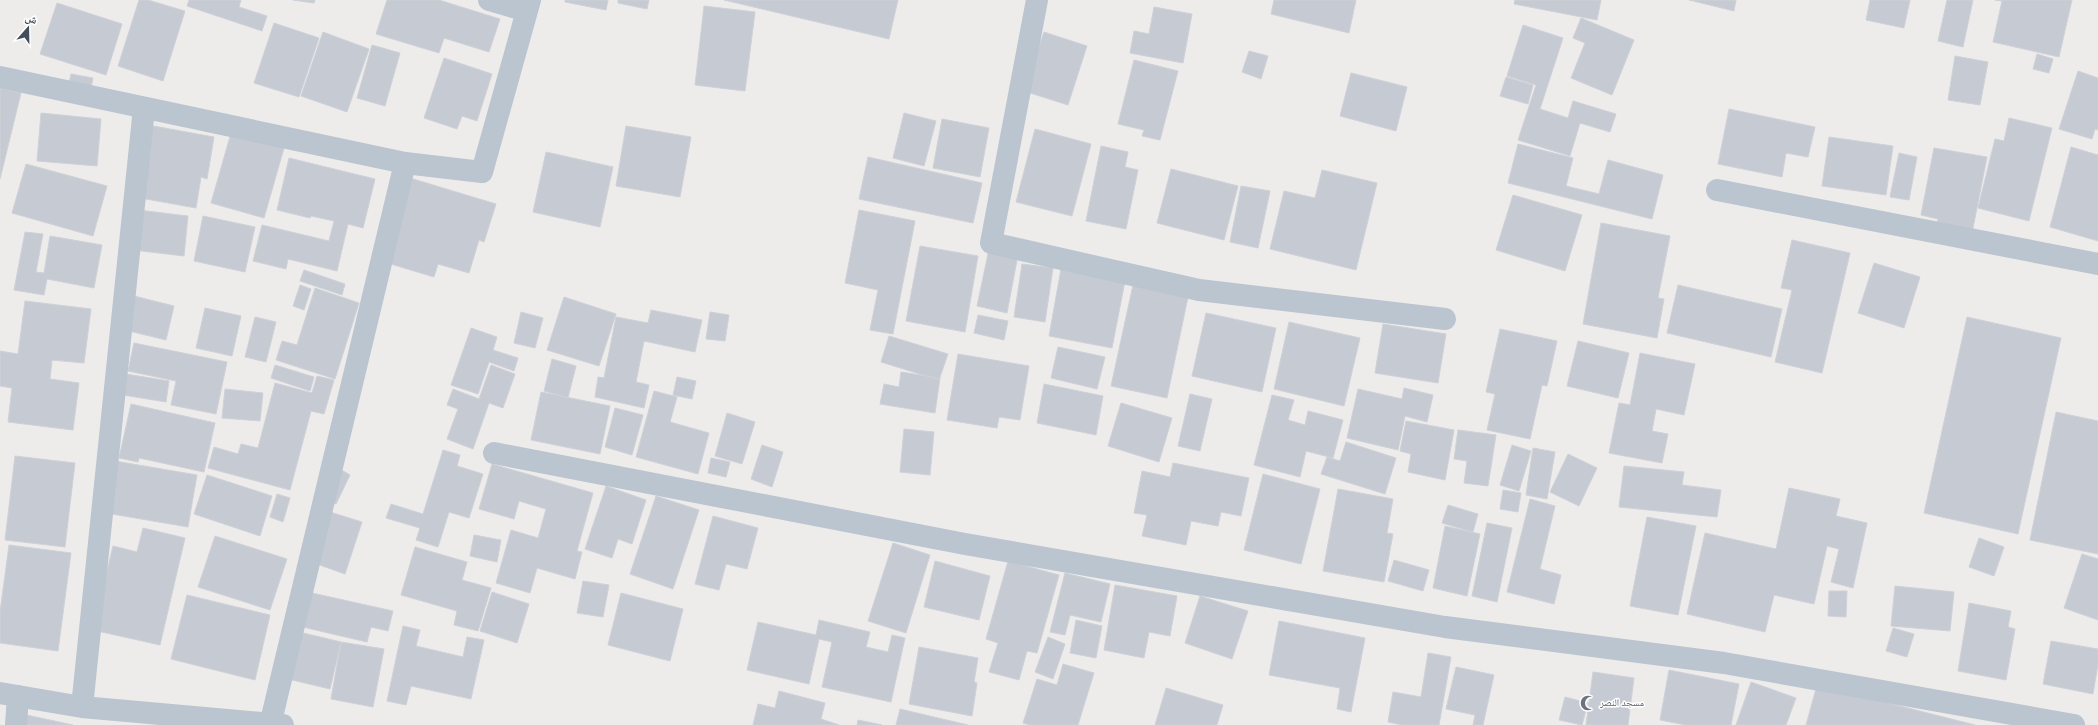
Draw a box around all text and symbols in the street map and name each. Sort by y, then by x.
north arrow [8,8,48,48]
text: ش [23,11,39,28]
mosque icon: مسجد النصر [1579,694,1597,712]
place label: مسجد النصر [1599,697,1645,710]

